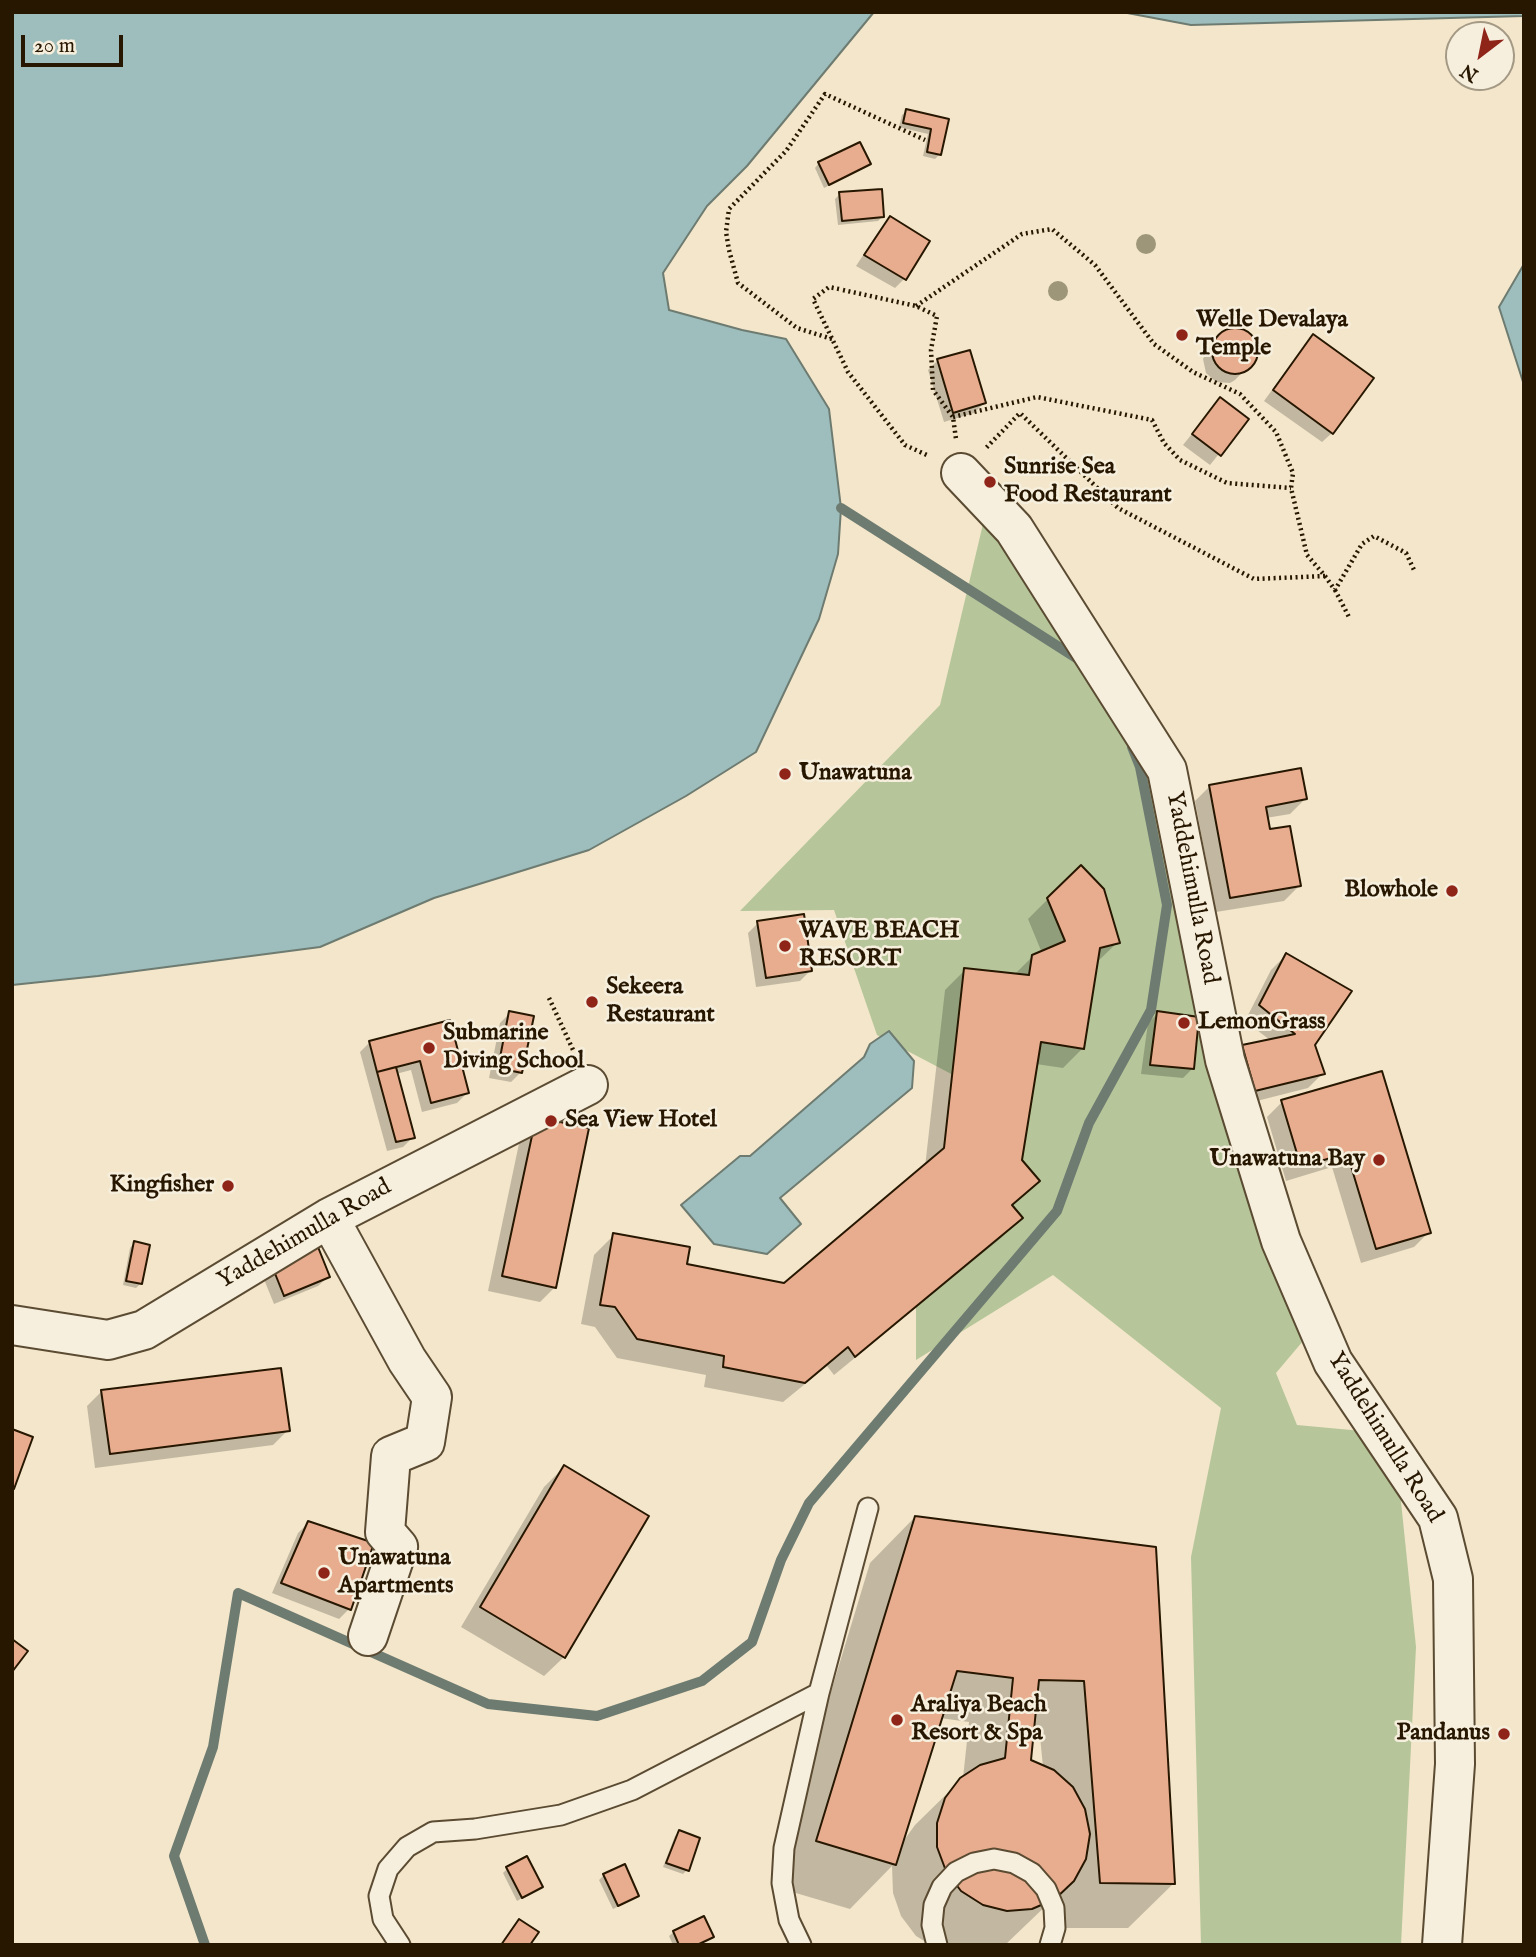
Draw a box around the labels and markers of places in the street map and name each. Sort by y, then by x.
place label: Welle Devalaya Temple [1196,307,1348,363]
marker: Welle Devalaya Temple [1174,327,1190,343]
place label: Sunrise Sea Food Restaurant [1004,454,1172,510]
marker: Sunrise Sea Food Restaurant [982,474,998,490]
place label: Unawatuna [799,760,912,788]
marker: Unawatuna [777,766,793,782]
place label: Blowhole [1344,877,1438,905]
marker: Blowhole [1444,883,1460,899]
place label: WAVE BEACH RESORT [799,918,960,974]
marker: WAVE BEACH RESORT [777,938,793,954]
place label: Sekeera Restaurant [606,974,715,1030]
marker: Sekeera Restaurant [584,994,600,1010]
place label: LemonGrass [1198,1009,1326,1037]
marker: LemonGrass [1176,1015,1192,1031]
place label: Submarine Diving School [443,1020,584,1076]
marker: Submarine Diving School [421,1040,437,1056]
place label: Sea View Hotel [565,1107,717,1135]
marker: Sea View Hotel [543,1113,559,1129]
place label: Unawatuna Bay [1209,1146,1365,1174]
marker: Unawatuna Bay [1371,1152,1387,1168]
place label: Kingfisher [109,1172,214,1200]
marker: Kingfisher [220,1178,236,1194]
place label: Unawatuna Apartments [338,1545,454,1601]
marker: Unawatuna Apartments [316,1565,332,1581]
place label: Araliya Beach Resort & Spa [911,1692,1047,1748]
marker: Araliya Beach Resort & Spa [889,1712,905,1728]
place label: Pandanus [1396,1720,1490,1748]
marker: Pandanus [1496,1726,1512,1742]

